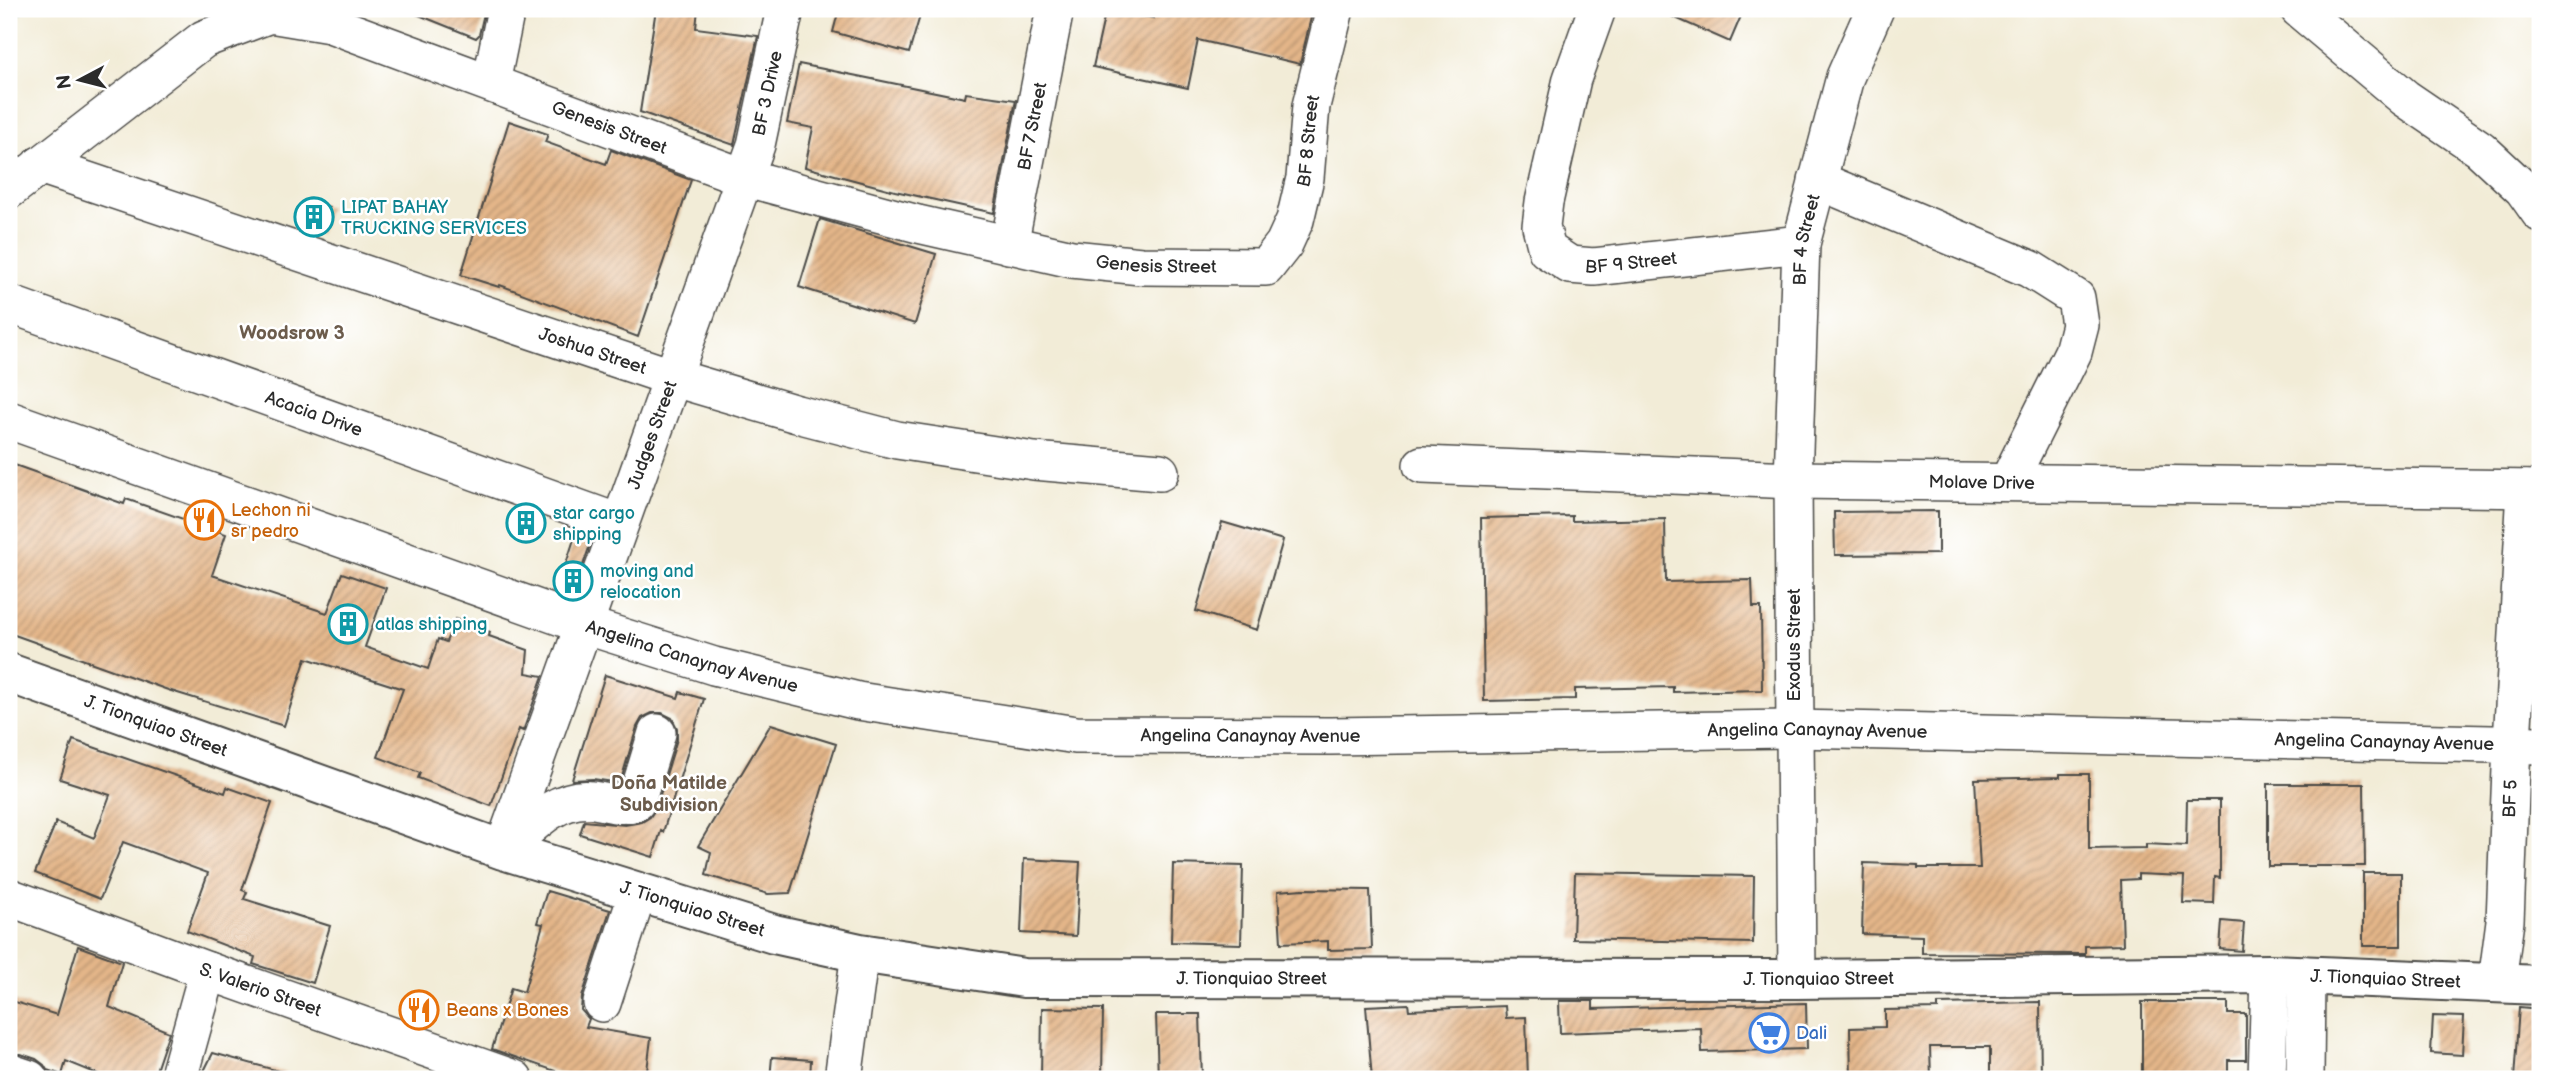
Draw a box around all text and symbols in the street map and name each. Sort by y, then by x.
north arrow [46,46,116,116]
street label: BF 3 Drive [748,49,787,138]
text: N [52,73,77,90]
street label: BF 7 Street [1014,80,1052,172]
street label: BF 8 Street [1293,92,1324,189]
street label: Genesis Street [549,97,670,159]
street label: BF 4 Street [1790,191,1825,286]
building icon: LIPAT BAHAY TRUCKING SERVICES [293,196,335,238]
place label: LIPAT BAHAY TRUCKING SERVICES [341,197,527,239]
street label: BF 9 Street [1584,248,1678,278]
street label: Genesis Street [1095,251,1217,278]
district label: Woodsrow 3 [239,322,345,345]
street label: Joshua Street [536,323,649,379]
street label: Judges Street [623,378,682,492]
street label: Acacia Drive [262,387,365,441]
street label: Molave Drive [1928,472,2035,494]
restaurant icon: Lechon ni sr pedro [183,499,225,541]
place label: Lechon ni sr pedro [231,500,311,542]
building icon: star cargo shipping [505,502,547,544]
place label: star cargo shipping [553,503,635,545]
building icon: moving and relocation [552,560,594,602]
place label: moving and relocation [600,561,694,603]
street label: Exodus Street [1784,588,1805,702]
building icon: atlas shipping [327,603,369,645]
place label: atlas shipping [375,614,487,635]
street label: Angelina Canaynay Avenue [583,616,800,697]
street label: J. Tionquiao Street [81,691,231,762]
street label: Angelina Canaynay Avenue [1707,719,1928,743]
street label: Angelina Canaynay Avenue [1140,725,1361,747]
street label: Angelina Canaynay Avenue [2274,729,2495,755]
district label: Doña Matilde Subdivision [611,772,727,817]
street label: BF 5 [2499,779,2522,818]
street label: J. Tionquiao Street [617,877,768,942]
street label: S. Valerio Street [196,959,325,1021]
street label: J. Tionquiao Street [2310,966,2462,993]
street label: J. Tionquiao Street [1176,968,1327,989]
street label: J. Tionquiao Street [1743,968,1894,990]
restaurant icon: Beans x Bones [398,989,440,1031]
place label: Beans x Bones [446,1000,569,1021]
supermarket icon: Dali [1748,1012,1790,1054]
place label: Dali [1796,1023,1827,1044]

